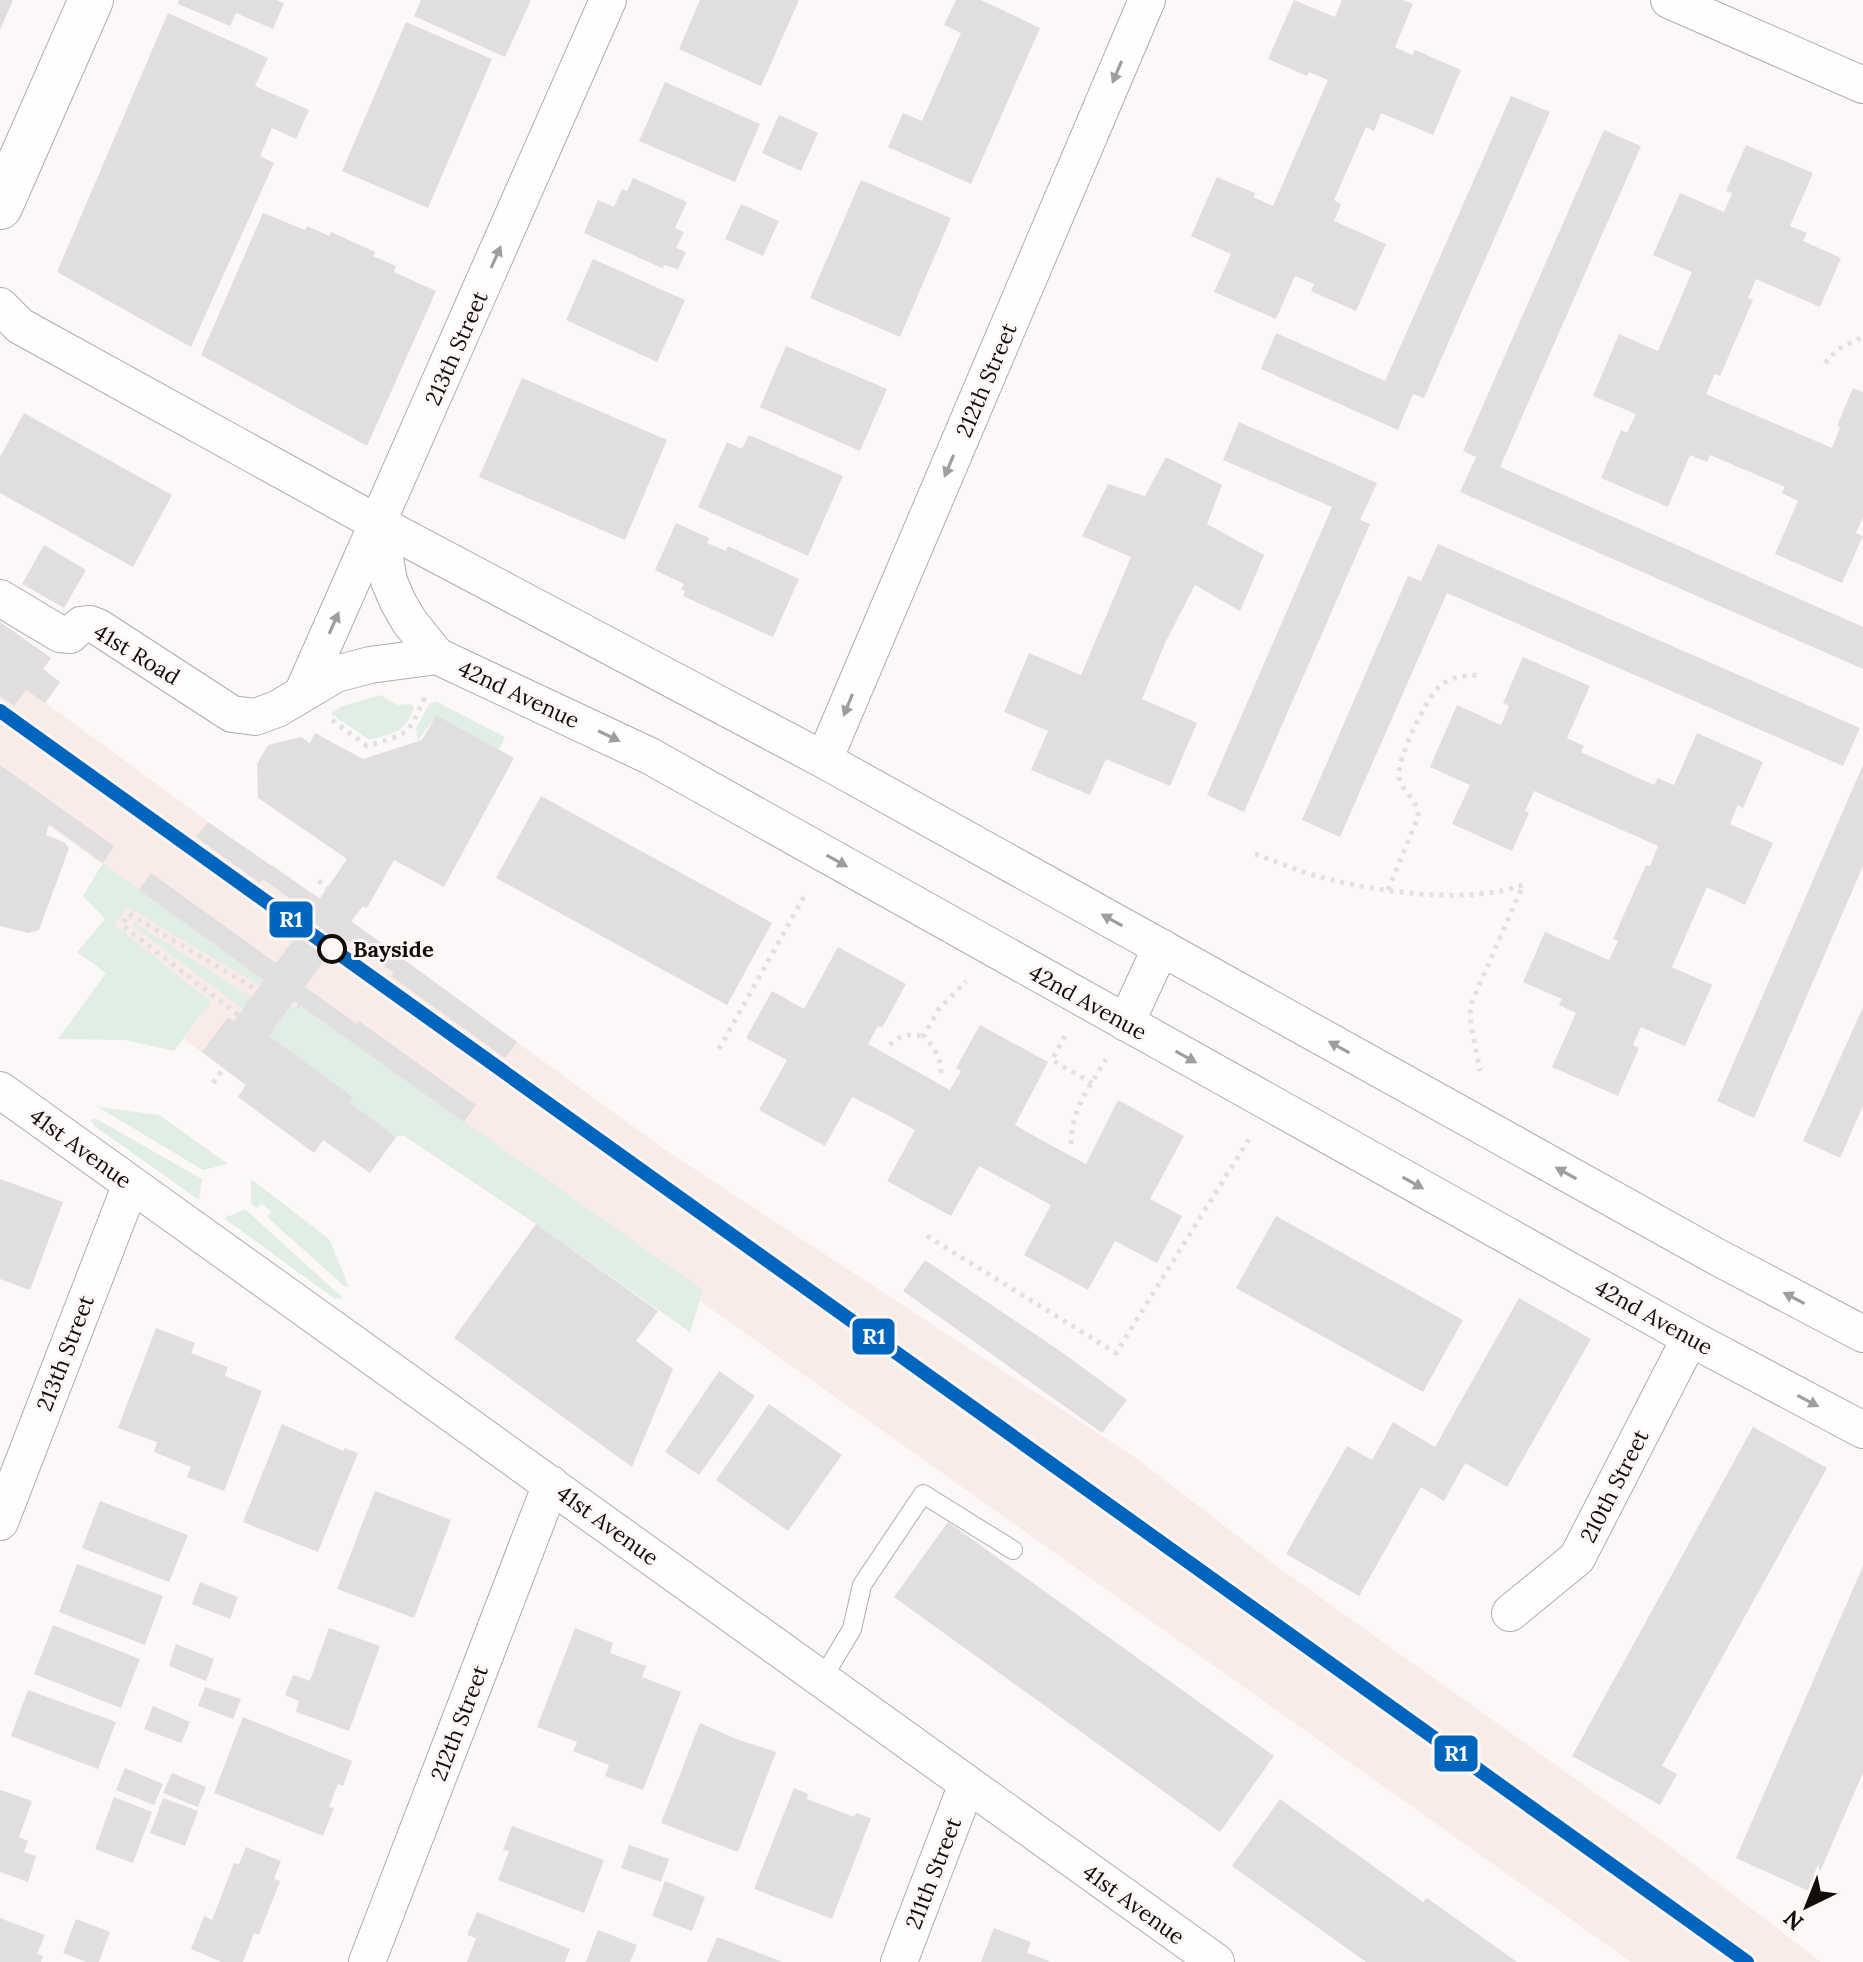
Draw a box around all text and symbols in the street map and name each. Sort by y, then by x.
one-way arrow [1110,60,1123,84]
one-way arrow [489,245,502,269]
street label: 213th Street [418,286,494,409]
street label: 212th Street [949,318,1023,441]
one-way arrow [943,454,956,478]
one-way arrow [327,611,341,635]
street label: 41st Road [89,617,185,691]
street label: 42nd Avenue [454,654,584,734]
one-way arrow [841,693,854,717]
one-way arrow [597,729,620,743]
one-way arrow [825,854,848,868]
line badge: R1 [268,900,314,939]
text: R1 [279,905,303,933]
one-way arrow [1101,913,1123,927]
marker: Bayside [318,935,346,963]
place label: Bayside [353,935,434,963]
street label: 42nd Avenue [1024,958,1152,1046]
one-way arrow [1328,1040,1350,1054]
one-way arrow [1174,1050,1197,1063]
street label: 41st Avenue [25,1102,137,1194]
one-way arrow [1555,1166,1577,1180]
one-way arrow [1402,1176,1424,1190]
street label: 42nd Avenue [1590,1273,1718,1361]
street label: 213th Street [30,1291,100,1415]
one-way arrow [1783,1292,1805,1306]
line badge: R1 [851,1317,896,1356]
text: R1 [862,1322,886,1350]
one-way arrow [1797,1394,1820,1407]
street label: 210th Street [1574,1424,1655,1547]
street label: 41st Avenue [552,1479,664,1571]
street label: 212th Street [424,1661,494,1785]
line badge: R1 [1433,1734,1479,1773]
text: R1 [1444,1739,1468,1767]
street label: 211th Street [899,1813,967,1933]
street label: 41st Avenue [1078,1858,1190,1950]
north arrow [1767,1866,1847,1946]
text: N [1778,1905,1809,1937]

